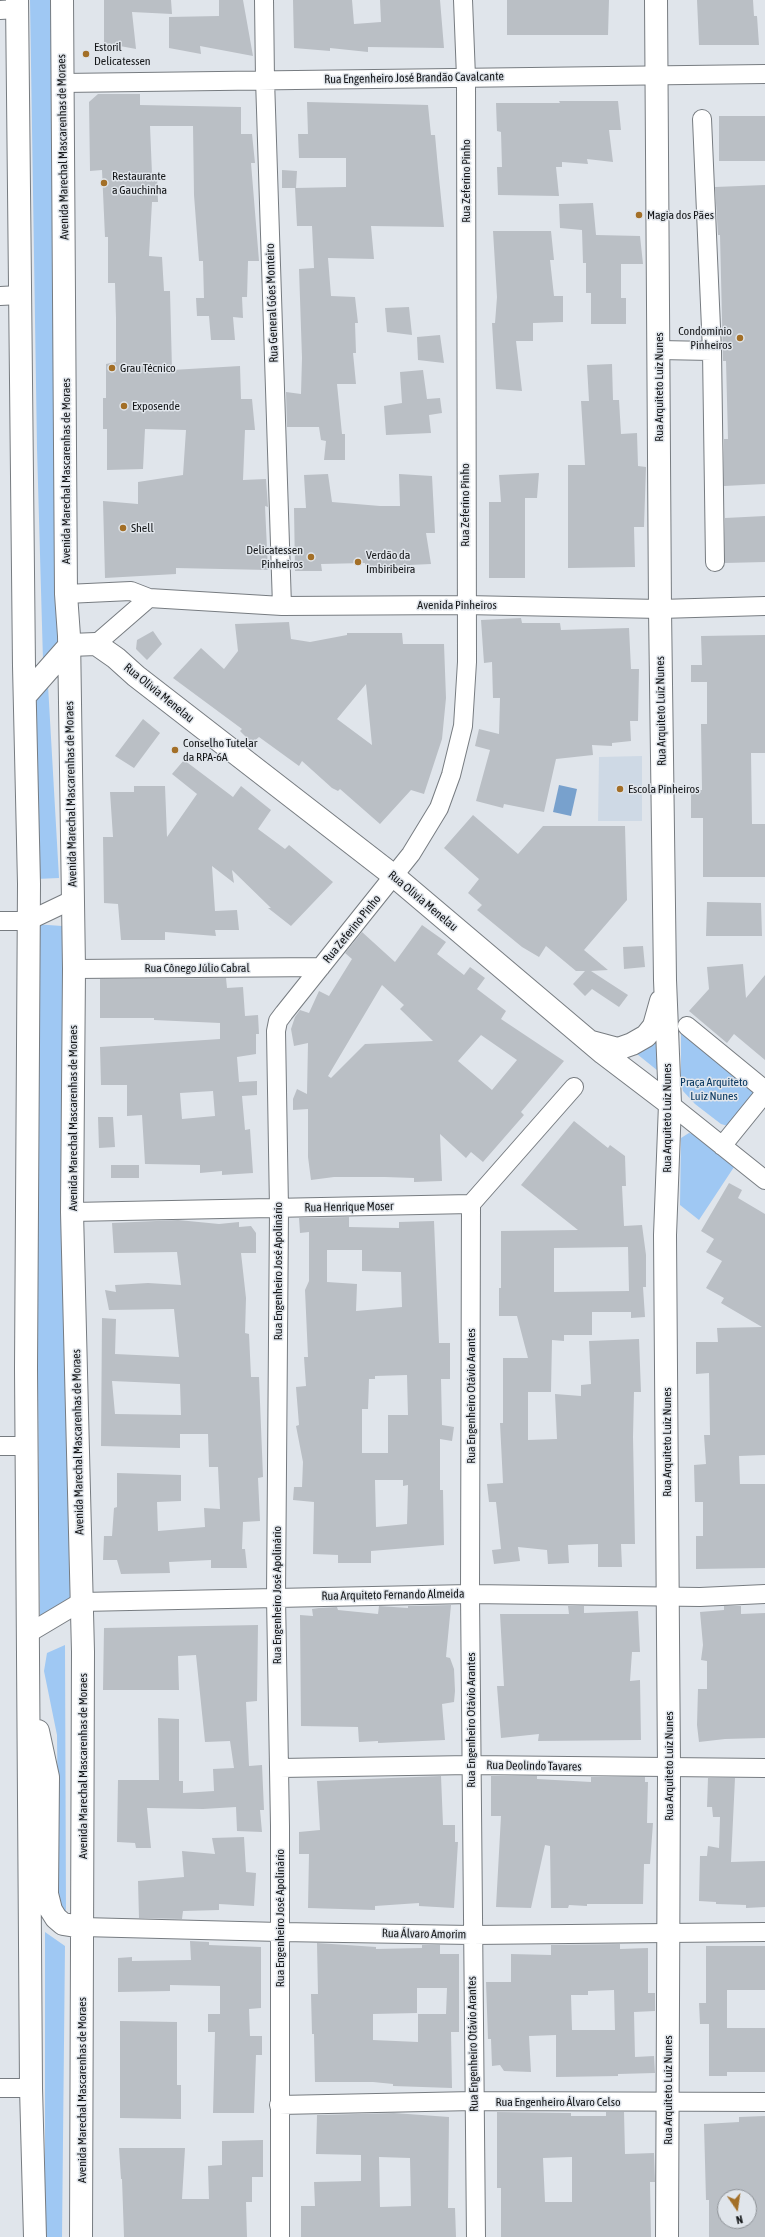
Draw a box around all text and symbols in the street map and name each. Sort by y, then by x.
place label: Estoril Delicatessen [94,40,151,68]
marker: Estoril Delicatessen [81,49,91,59]
street label: Avenida Marechal Mascarenhas de Moraes [54,54,72,240]
street label: Rua Engenheiro José Brandão Cavalcante [324,69,504,87]
street label: Rua Zeferino Pinho [459,139,473,223]
place label: Restaurante a Gauchinha [112,169,167,197]
marker: Restaurante a Gauchinha [99,178,109,188]
place label: Magia dos Pães [647,208,714,222]
marker: Magia dos Pães [634,210,644,220]
street label: Rua General Góes Monteiro [263,243,281,363]
place label: Condomínio Pinheiros [678,324,732,352]
street label: Rua Arquiteto Luiz Nunes [652,332,666,442]
marker: Condomínio Pinheiros [735,333,745,343]
place label: Grau Técnico [120,361,176,375]
marker: Grau Técnico [107,363,117,373]
street label: Avenida Marechal Mascarenhas de Moraes [59,378,73,564]
place label: Exposende [132,399,180,413]
marker: Exposende [119,401,129,411]
street label: Rua Zeferino Pinho [458,463,472,547]
place label: Shell [131,521,154,535]
marker: Shell [118,523,128,533]
place label: Delicatessen Pinheiros [246,543,303,571]
place label: Verdão da Imbiribeira [366,548,415,576]
marker: Delicatessen Pinheiros [306,552,316,562]
marker: Verdão da Imbiribeira [353,557,363,567]
street label: Avenida Pinheiros [417,598,497,612]
street label: Rua Arquiteto Luiz Nunes [653,656,669,766]
street label: Rua Olivia Menelau [121,660,197,726]
street label: Avenida Marechal Mascarenhas de Moraes [62,701,80,887]
place label: Conselho Tutelar da RPA-6A [183,736,257,764]
marker: Conselho Tutelar da RPA-6A [170,745,180,755]
place label: Escola Pinheiros [628,782,699,796]
marker: Escola Pinheiros [615,784,625,794]
street label: Rua Olivia Menelau [385,868,461,934]
street label: Rua Zeferino Pinho [320,892,384,966]
street label: Rua Cônego Júlio Cabral [144,961,250,975]
street label: Avenida Marechal Mascarenhas de Moraes [66,1025,80,1211]
street label: Rua Arquiteto Luiz Nunes [660,1063,674,1173]
park label: Praça Arquiteto Luiz Nunes [680,1075,748,1103]
street label: Rua Henrique Moser [304,1199,394,1215]
street label: Rua Engenheiro José Apolinário [271,1202,285,1340]
street label: Rua Engenheiro Otávio Arantes [464,1328,478,1464]
street label: Avenida Marechal Mascarenhas de Moraes [69,1349,87,1535]
street label: Rua Arquiteto Luiz Nunes [660,1387,674,1497]
street label: Rua Engenheiro José Apolinário [270,1526,284,1664]
street label: Rua Arquiteto Fernando Almeida [321,1587,465,1603]
street label: Rua Engenheiro Otávio Arantes [464,1652,478,1788]
street label: Avenida Marechal Mascarenhas de Moraes [76,1673,90,1859]
street label: Rua Arquiteto Luiz Nunes [662,1711,676,1821]
street label: Rua Deolindo Tavares [486,1758,582,1774]
street label: Rua Engenheiro José Apolinário [273,1849,287,1987]
street label: Rua Álvaro Amorim [382,1926,466,1942]
street label: Rua Engenheiro Otávio Arantes [465,1976,481,2112]
street label: Avenida Marechal Mascarenhas de Moraes [75,1997,89,2183]
street label: Rua Arquiteto Luiz Nunes [661,2035,675,2145]
street label: Rua Engenheiro Álvaro Celso [495,2095,621,2109]
north arrow [717,2189,757,2229]
text: N [735,2213,744,2226]

